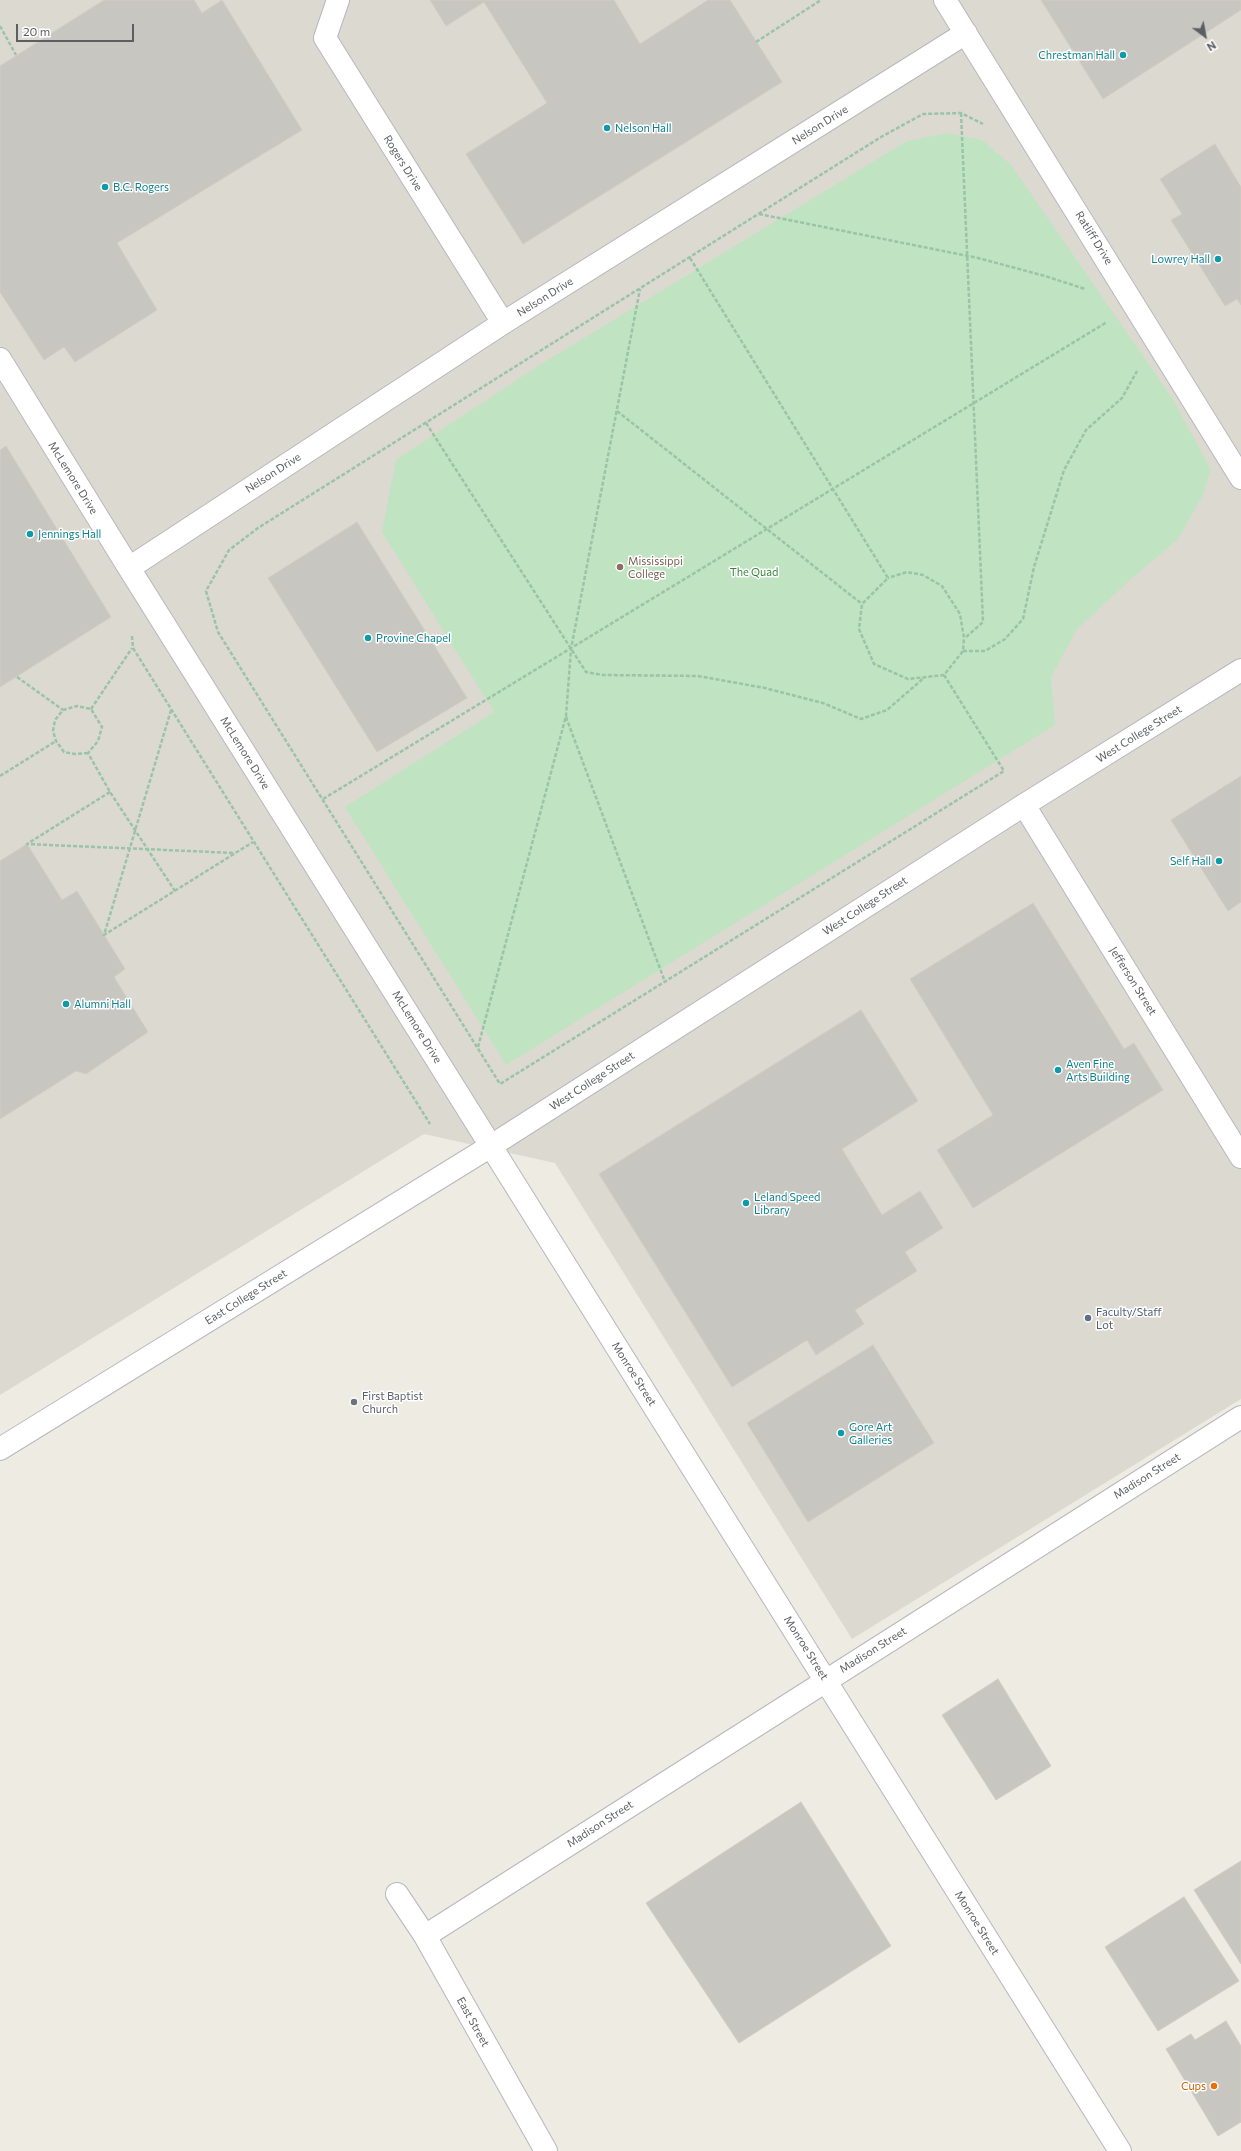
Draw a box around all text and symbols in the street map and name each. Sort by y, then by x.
scale bar [18,16,136,42]
north arrow [1185,16,1225,56]
text: 20 m [23,24,50,38]
text: N [1205,39,1219,54]
place label: Chrestman Hall [1038,48,1115,62]
marker: Chrestman Hall [1118,50,1128,60]
street label: Nelson Drive [790,103,850,147]
place label: Nelson Hall [615,121,671,135]
marker: Nelson Hall [602,123,612,133]
street label: Rogers Drive [381,133,425,193]
place label: B.C. Rogers [113,180,169,194]
marker: B.C. Rogers [100,182,110,192]
street label: Ratliff Drive [1072,209,1116,267]
place label: Lowrey Hall [1151,252,1210,266]
marker: Lowrey Hall [1213,254,1223,264]
street label: Nelson Drive [515,275,575,319]
street label: McLemore Drive [45,439,101,517]
street label: Nelson Drive [243,450,303,496]
place label: Jennings Hall [38,527,101,541]
marker: Jennings Hall [25,529,35,539]
place label: Mississippi College [628,554,683,580]
marker: Mississippi College [615,562,625,572]
park label: The Quad [730,565,778,579]
place label: Provine Chapel [376,631,451,645]
marker: Provine Chapel [363,633,373,643]
street label: West College Street [1094,702,1184,766]
street label: McLemore Drive [217,714,273,792]
place label: Self Hall [1170,854,1211,868]
marker: Self Hall [1214,856,1224,866]
street label: West College Street [820,874,910,938]
street label: Jefferson Street [1107,944,1159,1018]
street label: McLemore Drive [389,988,445,1066]
place label: Alumni Hall [74,997,131,1011]
marker: Alumni Hall [61,999,71,1009]
street label: West College Street [547,1049,637,1113]
place label: Aven Fine Arts Building [1066,1057,1130,1083]
marker: Aven Fine Arts Building [1053,1065,1063,1075]
place label: Leland Speed Library [754,1190,820,1216]
marker: Leland Speed Library [741,1198,751,1208]
street label: East College Street [203,1266,289,1328]
place label: Faculty/Staff Lot [1096,1305,1162,1331]
marker: Faculty/Staff Lot [1083,1313,1093,1323]
street label: Monroe Street [609,1339,659,1409]
place label: First Baptist Church [362,1389,423,1415]
marker: First Baptist Church [349,1397,359,1407]
place label: Gore Art Galleries [849,1420,892,1446]
marker: Gore Art Galleries [836,1428,846,1438]
street label: Madison Street [1111,1450,1183,1502]
street label: Monroe Street [781,1613,831,1683]
street label: Madison Street [837,1624,909,1676]
street label: Madison Street [564,1798,636,1850]
street label: Monroe Street [952,1888,1002,1958]
street label: East Street [454,1995,492,2049]
place label: Cups [1181,2079,1206,2093]
marker: Cups [1209,2081,1219,2091]

